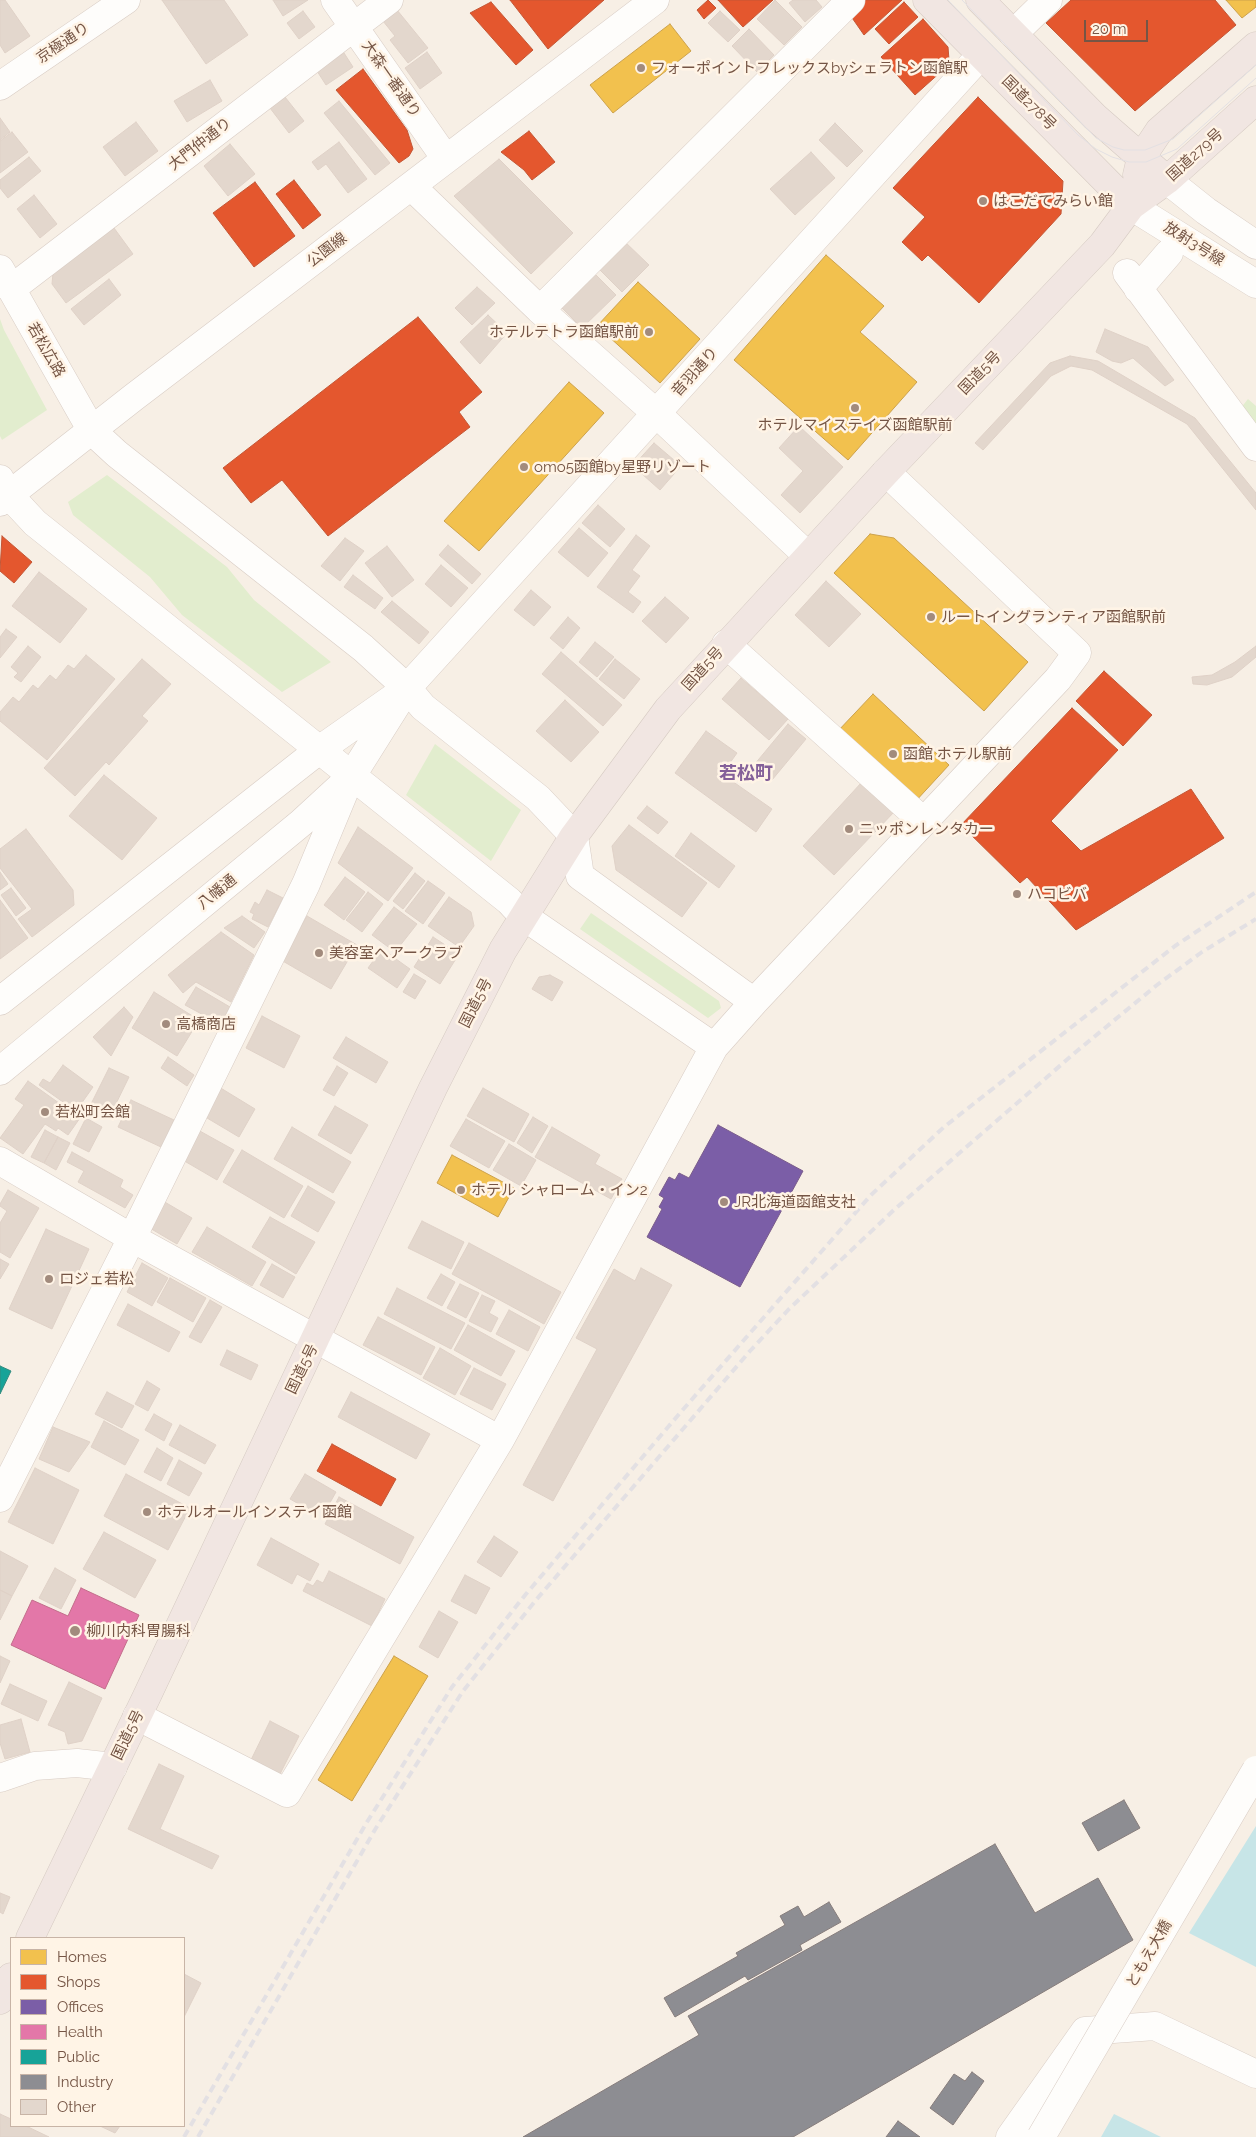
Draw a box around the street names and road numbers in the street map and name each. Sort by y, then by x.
street label: 京極通り [33,19,93,67]
street label: 大森一番通り [358,37,424,121]
street label: 国道278号 [998,72,1060,134]
street label: 大門仲通り [165,114,235,174]
street label: 国道279号 [1163,125,1227,185]
street label: 放射3号線 [1160,218,1228,270]
street label: 公園線 [304,229,350,271]
street label: 若松広路 [23,320,69,380]
street label: 音羽通り [668,344,722,400]
street label: 国道5号 [955,348,1005,398]
street label: 国道5号 [679,643,727,695]
street label: 八幡通 [194,871,240,913]
street label: 国道5号 [456,975,496,1031]
street label: 国道5号 [282,1341,322,1397]
street label: 国道5号 [108,1707,148,1763]
street label: ともえ大橋 [1122,1917,1176,1991]

